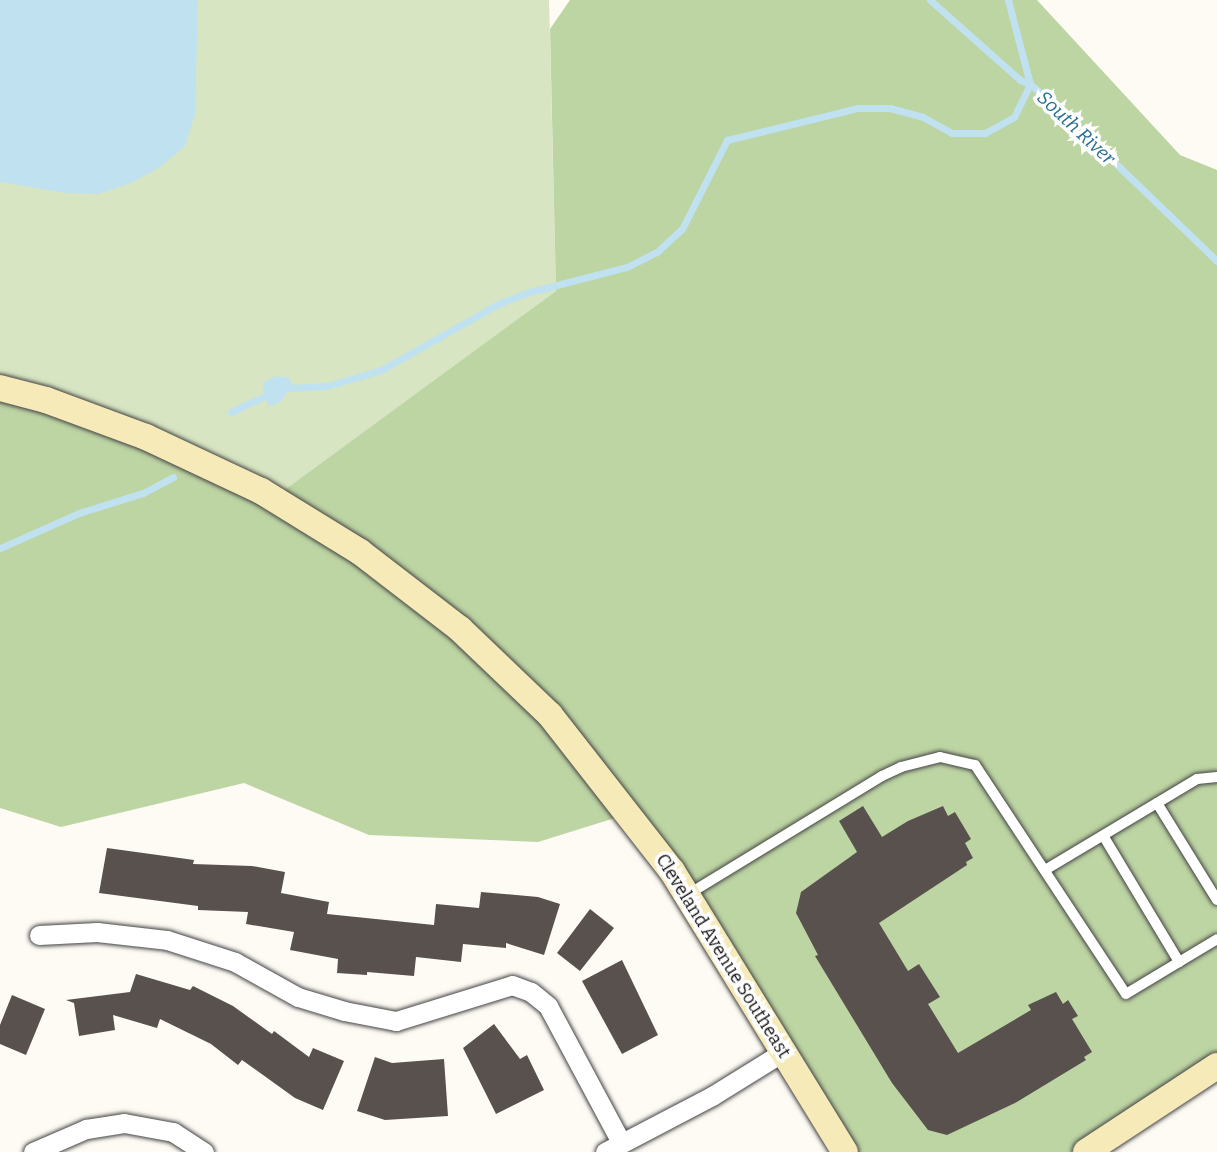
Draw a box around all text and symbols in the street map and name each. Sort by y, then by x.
water label: South River [1032,86,1120,170]
street label: Cleveland Avenue Southeast [651,850,795,1062]

